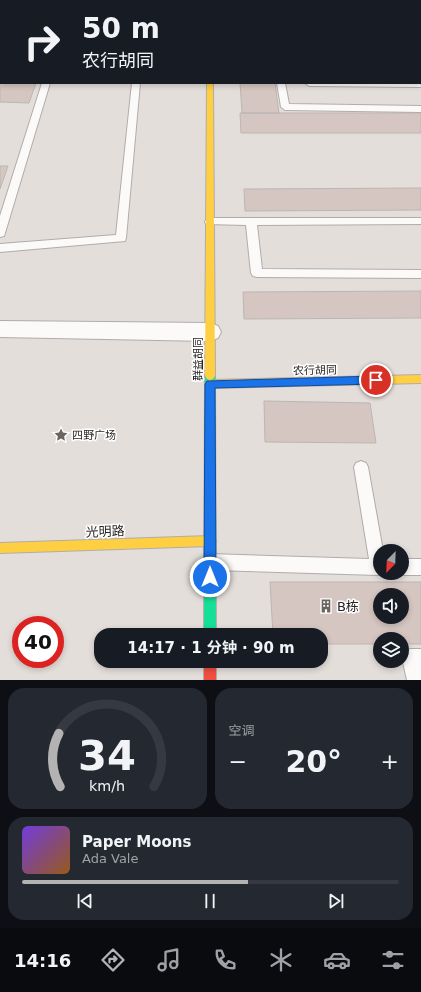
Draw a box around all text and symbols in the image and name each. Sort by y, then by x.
text: 50 m [82,12,160,45]
icon: right [16,16,68,68]
text: 农行胡同 [82,50,154,71]
street label: 群益胡同 [192,337,205,381]
pin [359,363,393,397]
street label: 农行胡同 [293,364,337,377]
icon: arrive [365,369,387,391]
place icon: 四野广场 [53,427,69,443]
place label: 四野广场 [72,429,116,442]
street label: 光明路 [85,523,125,540]
north arrow [373,544,409,580]
map controls [373,544,409,668]
position arrow [189,556,231,598]
button: sound [373,588,409,624]
building icon: B栋 [318,598,334,614]
place label: B栋 [337,599,359,614]
speed limit sign: 40 [12,616,64,668]
button: layers [373,632,409,668]
text: 14:17 · 1 分钟 · 90 m [127,639,295,657]
text: 空调 [229,723,255,738]
text: 34 [78,730,136,779]
text: 20° [285,744,342,779]
text: − [229,749,247,774]
text: + [381,749,399,774]
text: km/h [89,777,125,793]
text: Paper Moons [82,833,191,851]
text: Ada Vale [82,851,138,866]
icon: previous [74,890,96,912]
icon: pause [199,890,221,912]
icon: next [325,890,347,912]
icon: directions [99,946,127,974]
icon: music [155,946,183,974]
icon: phone [211,946,239,974]
icon: climate [267,946,295,974]
icon: car [323,946,351,974]
icon: filters [379,946,407,974]
text: 14:16 [14,950,71,971]

